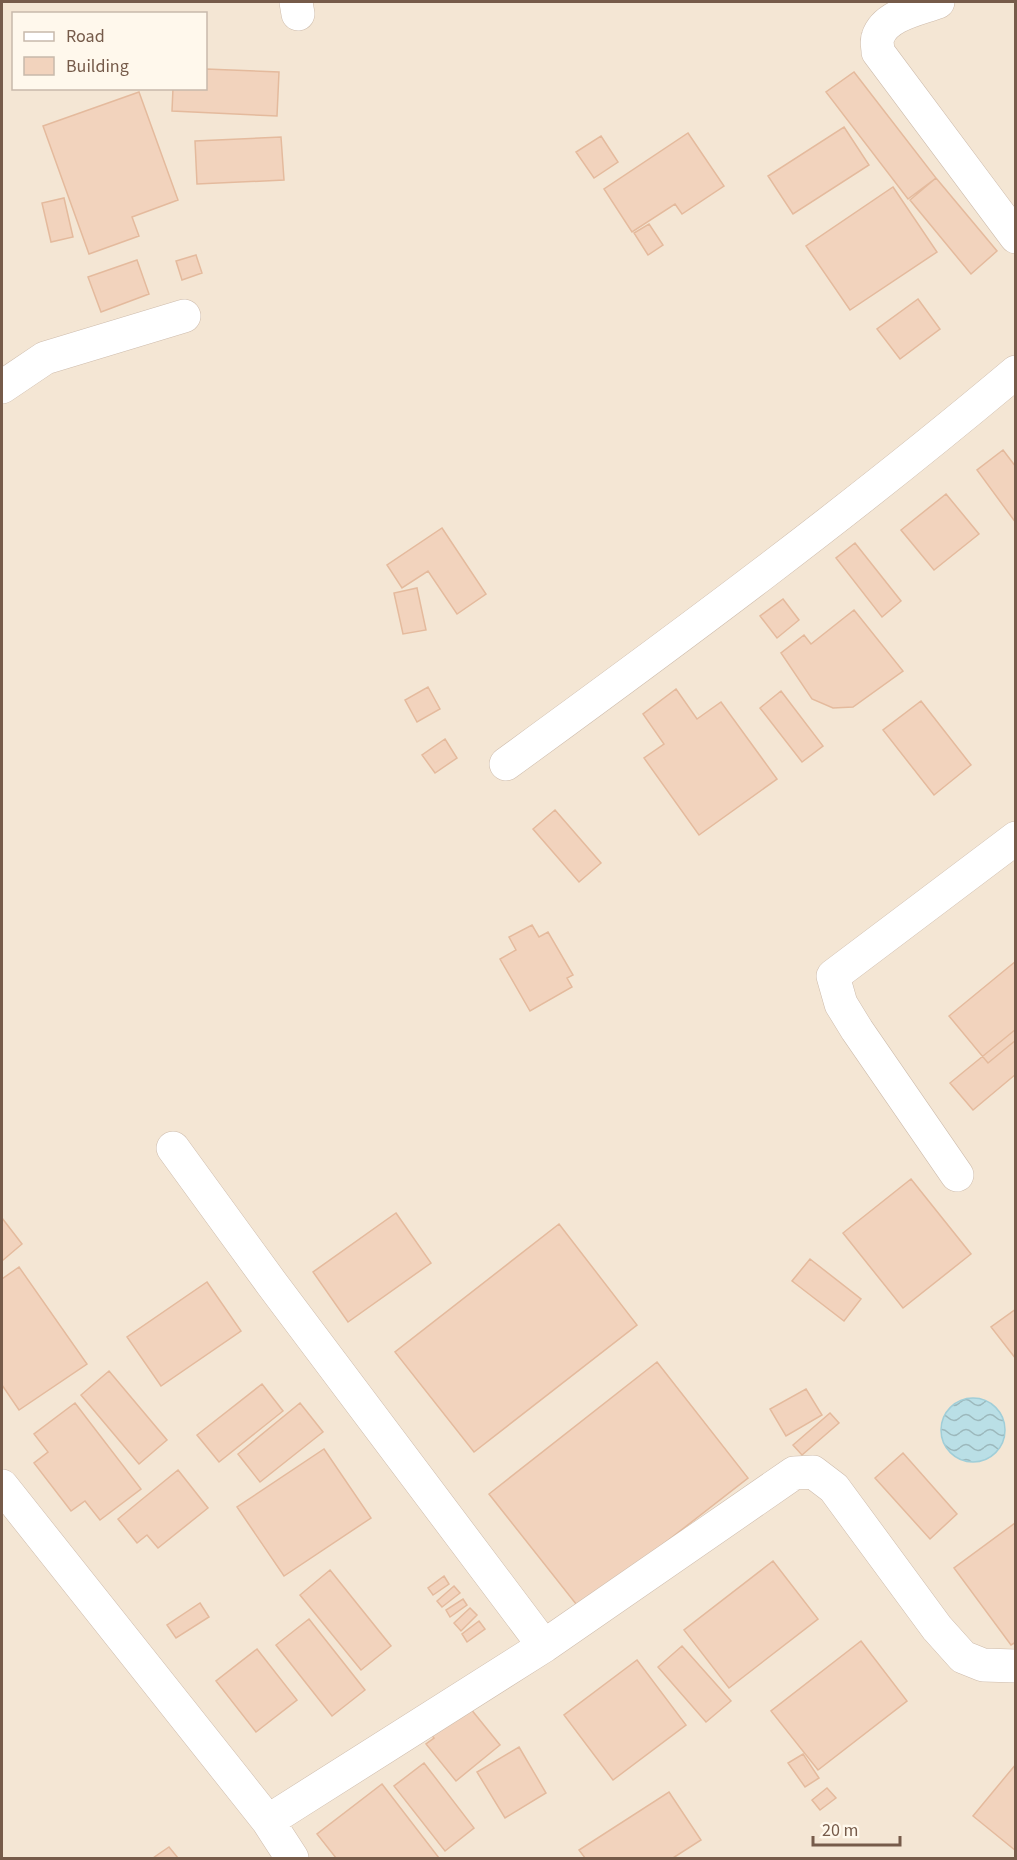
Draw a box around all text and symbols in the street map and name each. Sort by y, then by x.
legend [12,12,207,90]
text: Road [66,24,105,49]
text: Building [66,54,129,79]
scale bar [813,1809,900,1847]
text: 20 m [822,1818,858,1843]

